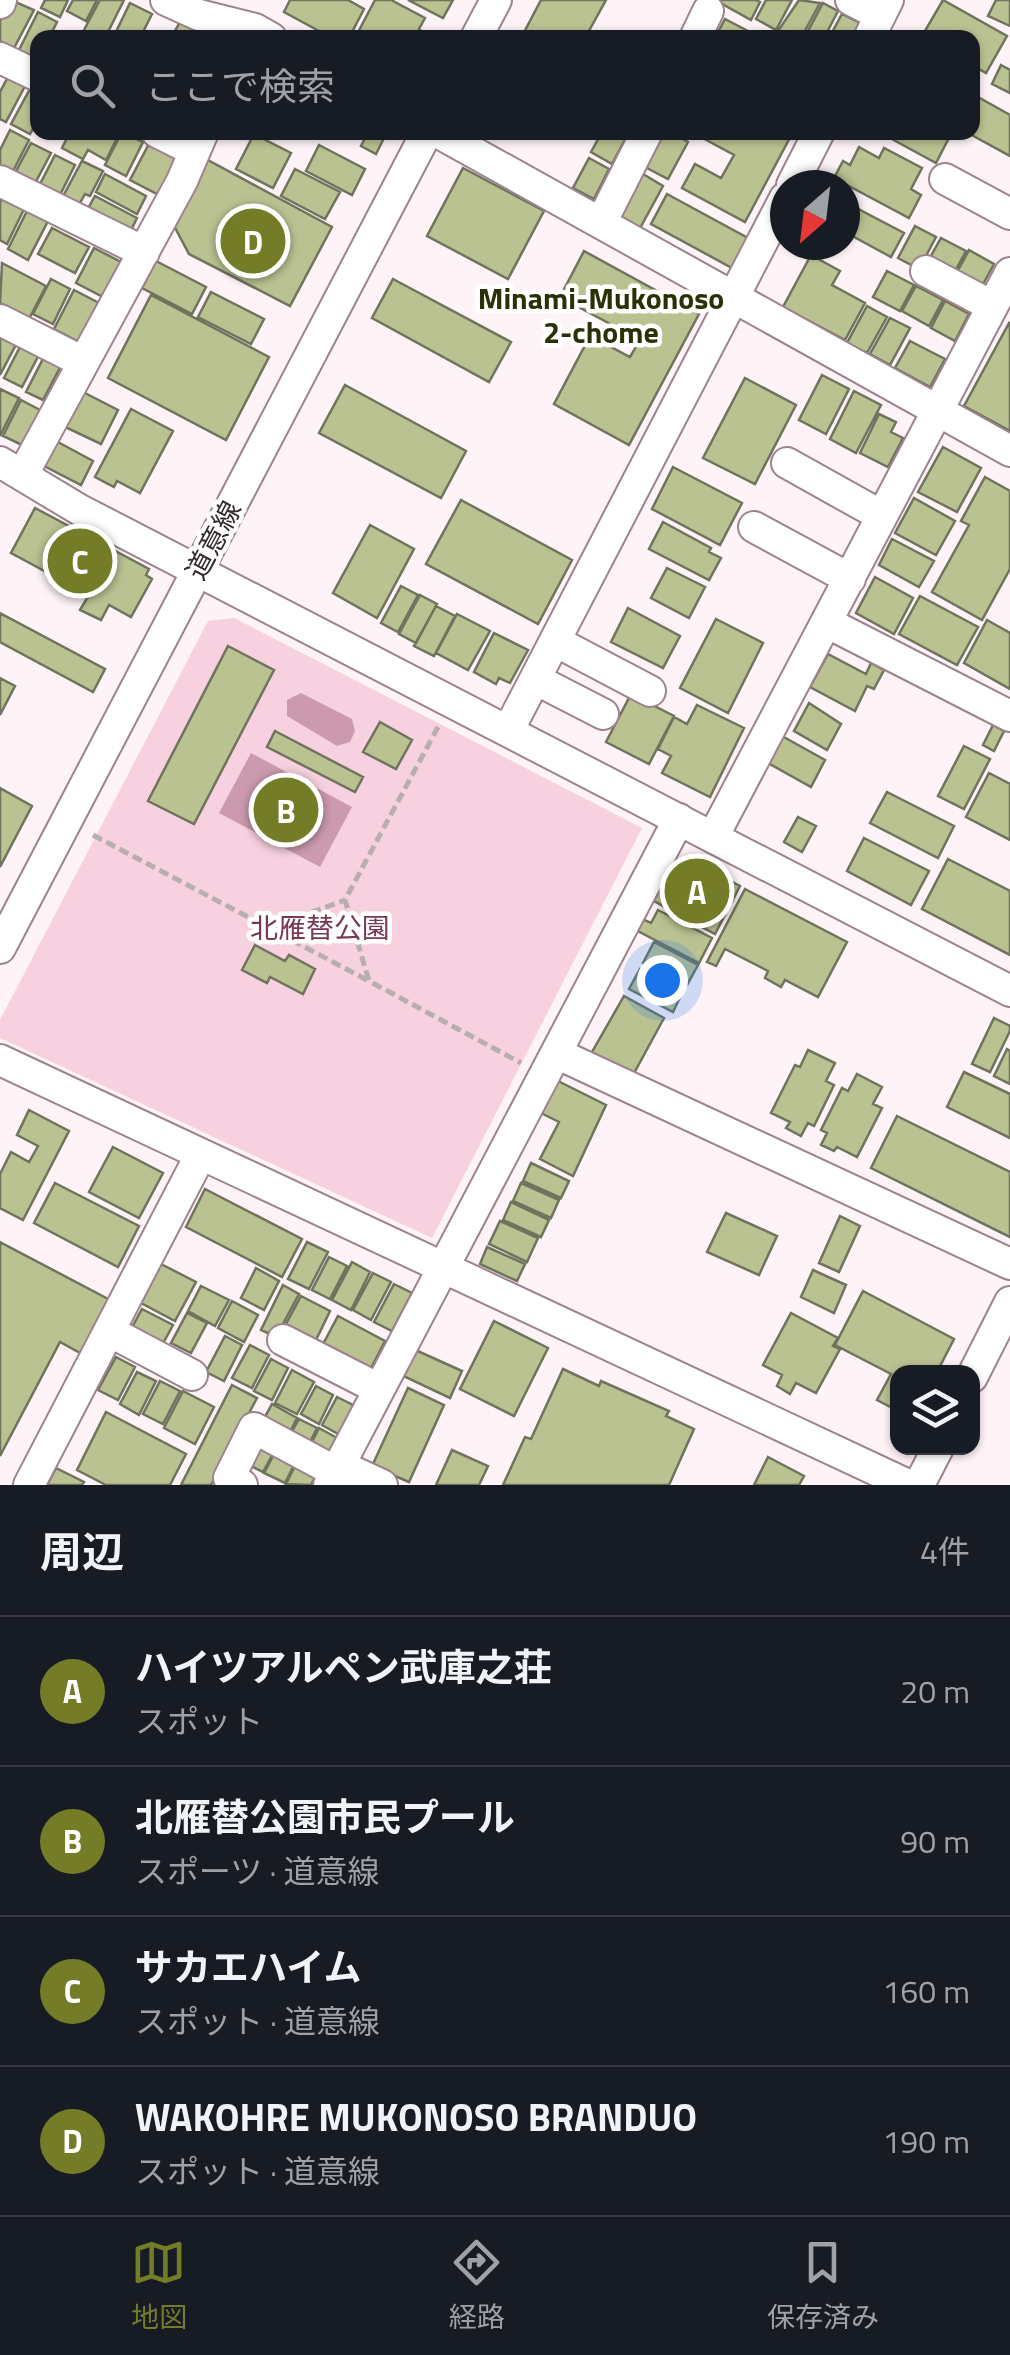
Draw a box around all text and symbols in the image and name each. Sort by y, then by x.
search box [30,30,980,140]
text: ここで検索 [145,57,335,115]
icon: search [65,58,120,113]
north arrow [770,170,860,260]
pin: D [220,204,286,278]
district label: Minami-Mukonoso 2-chome [478,275,724,355]
street label: 道意線 [174,493,252,587]
pin: C [48,524,112,598]
pin: B [254,772,318,848]
pin: A [664,854,730,928]
park label: 北雁替公園 [250,906,390,949]
your location [637,955,688,1006]
map controls [890,1365,980,1455]
button: layers [890,1365,980,1455]
text: 周辺 [40,1519,124,1583]
text: 4件 [920,1527,970,1575]
text: ハイツアルペン武庫之荘 [135,1638,552,1696]
text: A [63,1667,82,1715]
text: 20 m [900,1667,970,1715]
text: スポット [135,1697,263,1745]
text: 北雁替公園市民プール [135,1788,515,1846]
text: B [63,1817,82,1865]
text: 90 m [900,1817,970,1865]
text: スポーツ · 道意線 [135,1847,379,1895]
text: サカエハイム [135,1938,361,1996]
text: C [64,1967,81,2015]
text: 160 m [882,1967,970,2015]
text: スポット · 道意線 [135,1997,380,2045]
text: WAKOHRE MUKONOSO BRANDUO [135,2088,697,2146]
text: D [62,2117,83,2165]
text: 190 m [882,2117,970,2165]
text: スポット · 道意線 [135,2147,380,2195]
tab: 地図 [131,2235,187,2338]
tab: 経路 [449,2235,505,2338]
tab: 保存済み [767,2235,879,2338]

